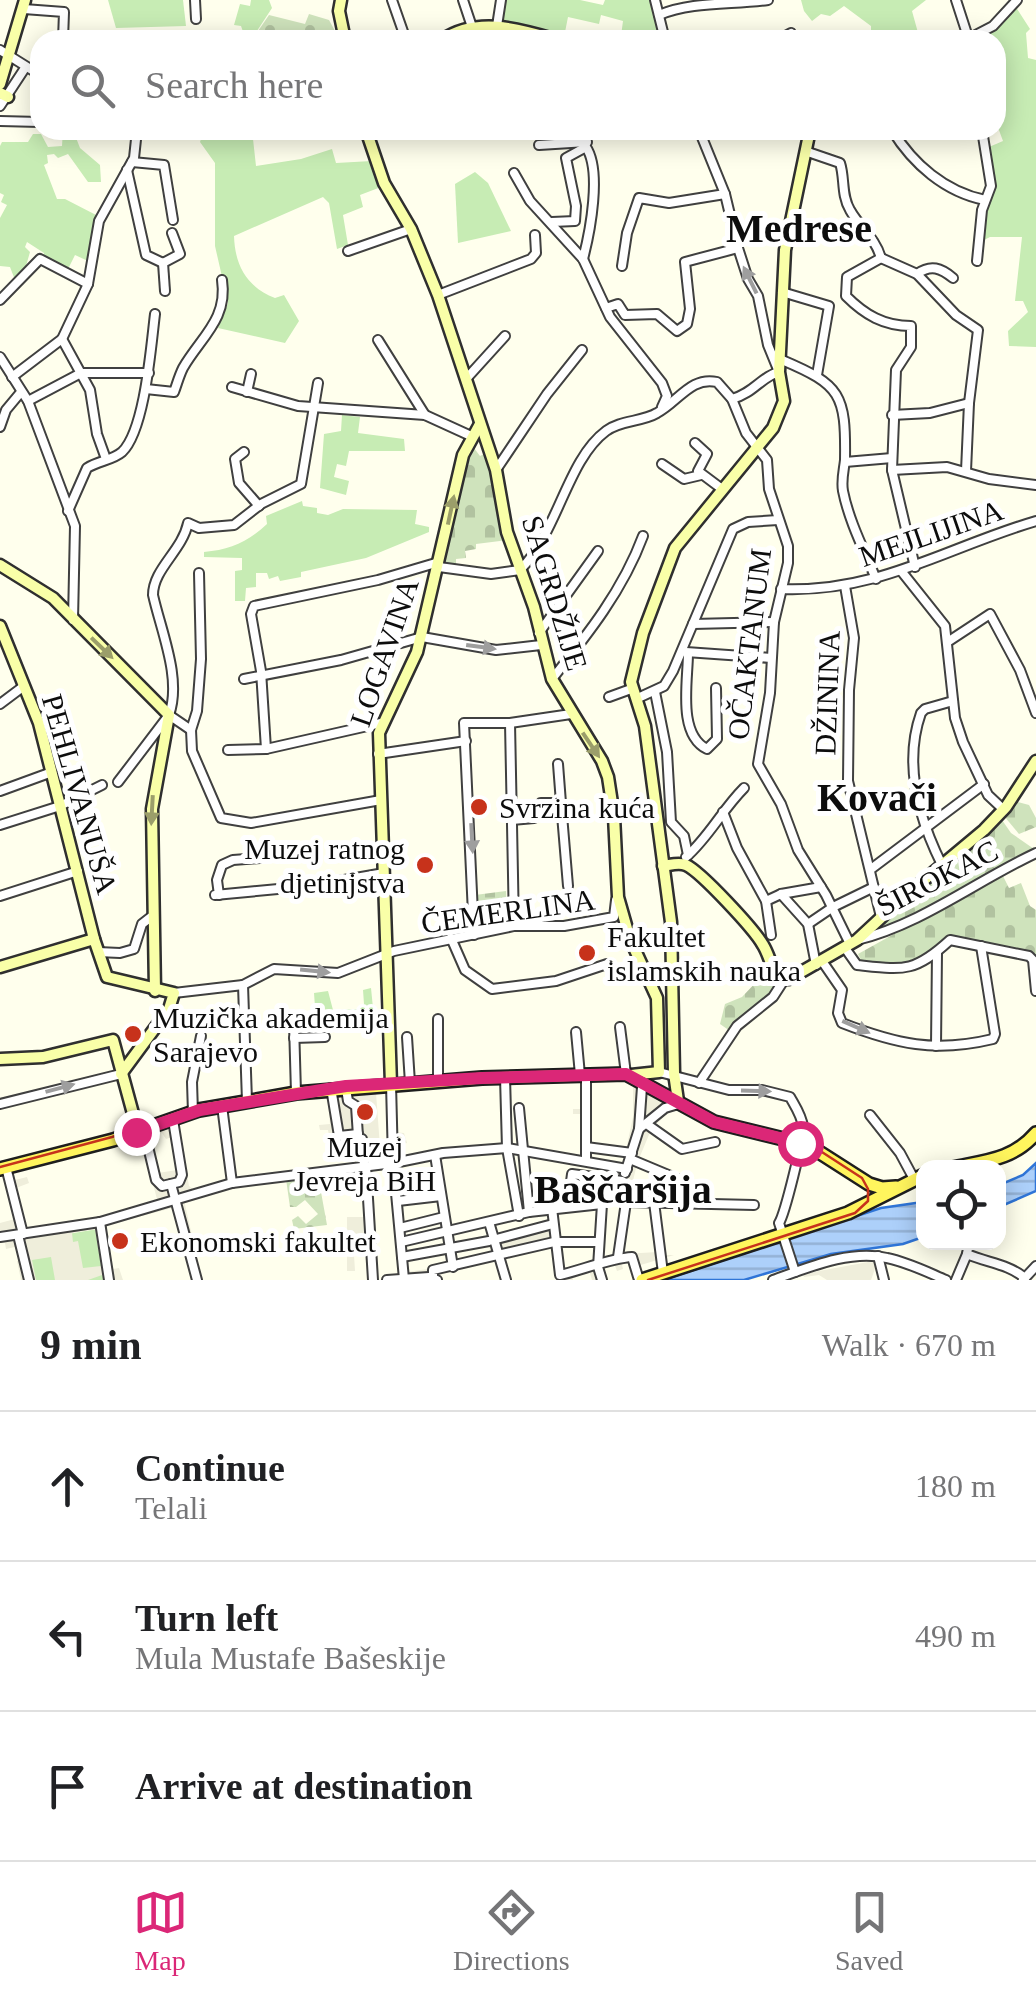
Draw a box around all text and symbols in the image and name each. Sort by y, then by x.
search box [30,30,1006,140]
icon: search [65,58,120,113]
text: Search here [145,64,323,106]
district label: Medrese [726,206,872,251]
one-way arrow [742,265,759,294]
street label: MEJLIJINA [855,493,1008,573]
one-way arrow [443,494,459,525]
street label: SAGRDŽIJE [516,512,594,674]
street label: OČAKTANUM [721,546,777,742]
street label: LOGAVINA [343,573,425,730]
street label: DŽININA [808,630,846,756]
one-way arrow [89,636,113,659]
one-way arrow [466,640,498,656]
street label: PEHLIVANUŠA [36,690,124,898]
one-way arrow [582,731,600,758]
district label: Kovači [817,775,937,820]
place label: Svrzina kuća [499,791,655,824]
one-way arrow [144,795,160,827]
marker: Svrzina kuća [468,796,490,818]
one-way arrow [464,822,480,854]
place label: Muzej ratnog djetinjstva [244,832,405,899]
street label: ŠIROKAC [871,833,1003,923]
marker: Muzej ratnog djetinjstva [414,854,436,876]
street label: ČEMERLINA [419,882,597,940]
place label: Fakultet islamskih nauka [607,920,801,987]
marker: Fakultet islamskih nauka [576,942,598,964]
one-way arrow [299,963,331,979]
place label: Muzička akademija Sarajevo [153,1001,389,1068]
one-way arrow [841,1019,870,1035]
marker: Muzička akademija Sarajevo [122,1023,144,1045]
one-way arrow [45,1080,76,1095]
one-way arrow [740,1084,772,1100]
marker: Muzej Jevreja BiH [354,1101,376,1123]
route end [114,1110,160,1156]
route start [778,1121,824,1167]
place label: Muzej Jevreja BiH [294,1130,436,1197]
map controls [916,1160,1006,1250]
button: locate [916,1160,1006,1250]
district label: Baščaršija [534,1167,712,1212]
place label: Ekonomski fakultet [140,1225,376,1258]
marker: Ekonomski fakultet [109,1230,131,1252]
text: 9 min [40,1322,142,1368]
text: Walk · 670 m [822,1327,996,1363]
text: Continue [135,1447,285,1489]
icon: ahead [40,1459,95,1514]
text: 180 m [915,1468,996,1504]
text: Telali [135,1490,207,1526]
text: Turn left [135,1597,278,1639]
icon: left [40,1609,95,1664]
text: 490 m [915,1618,996,1654]
text: Mula Mustafe Bašeskije [135,1640,446,1676]
icon: arrive [40,1759,95,1814]
text: Arrive at destination [135,1765,473,1807]
tab: Map [133,1885,188,1977]
tab: Directions [453,1885,570,1977]
tab: Saved [835,1885,903,1977]

